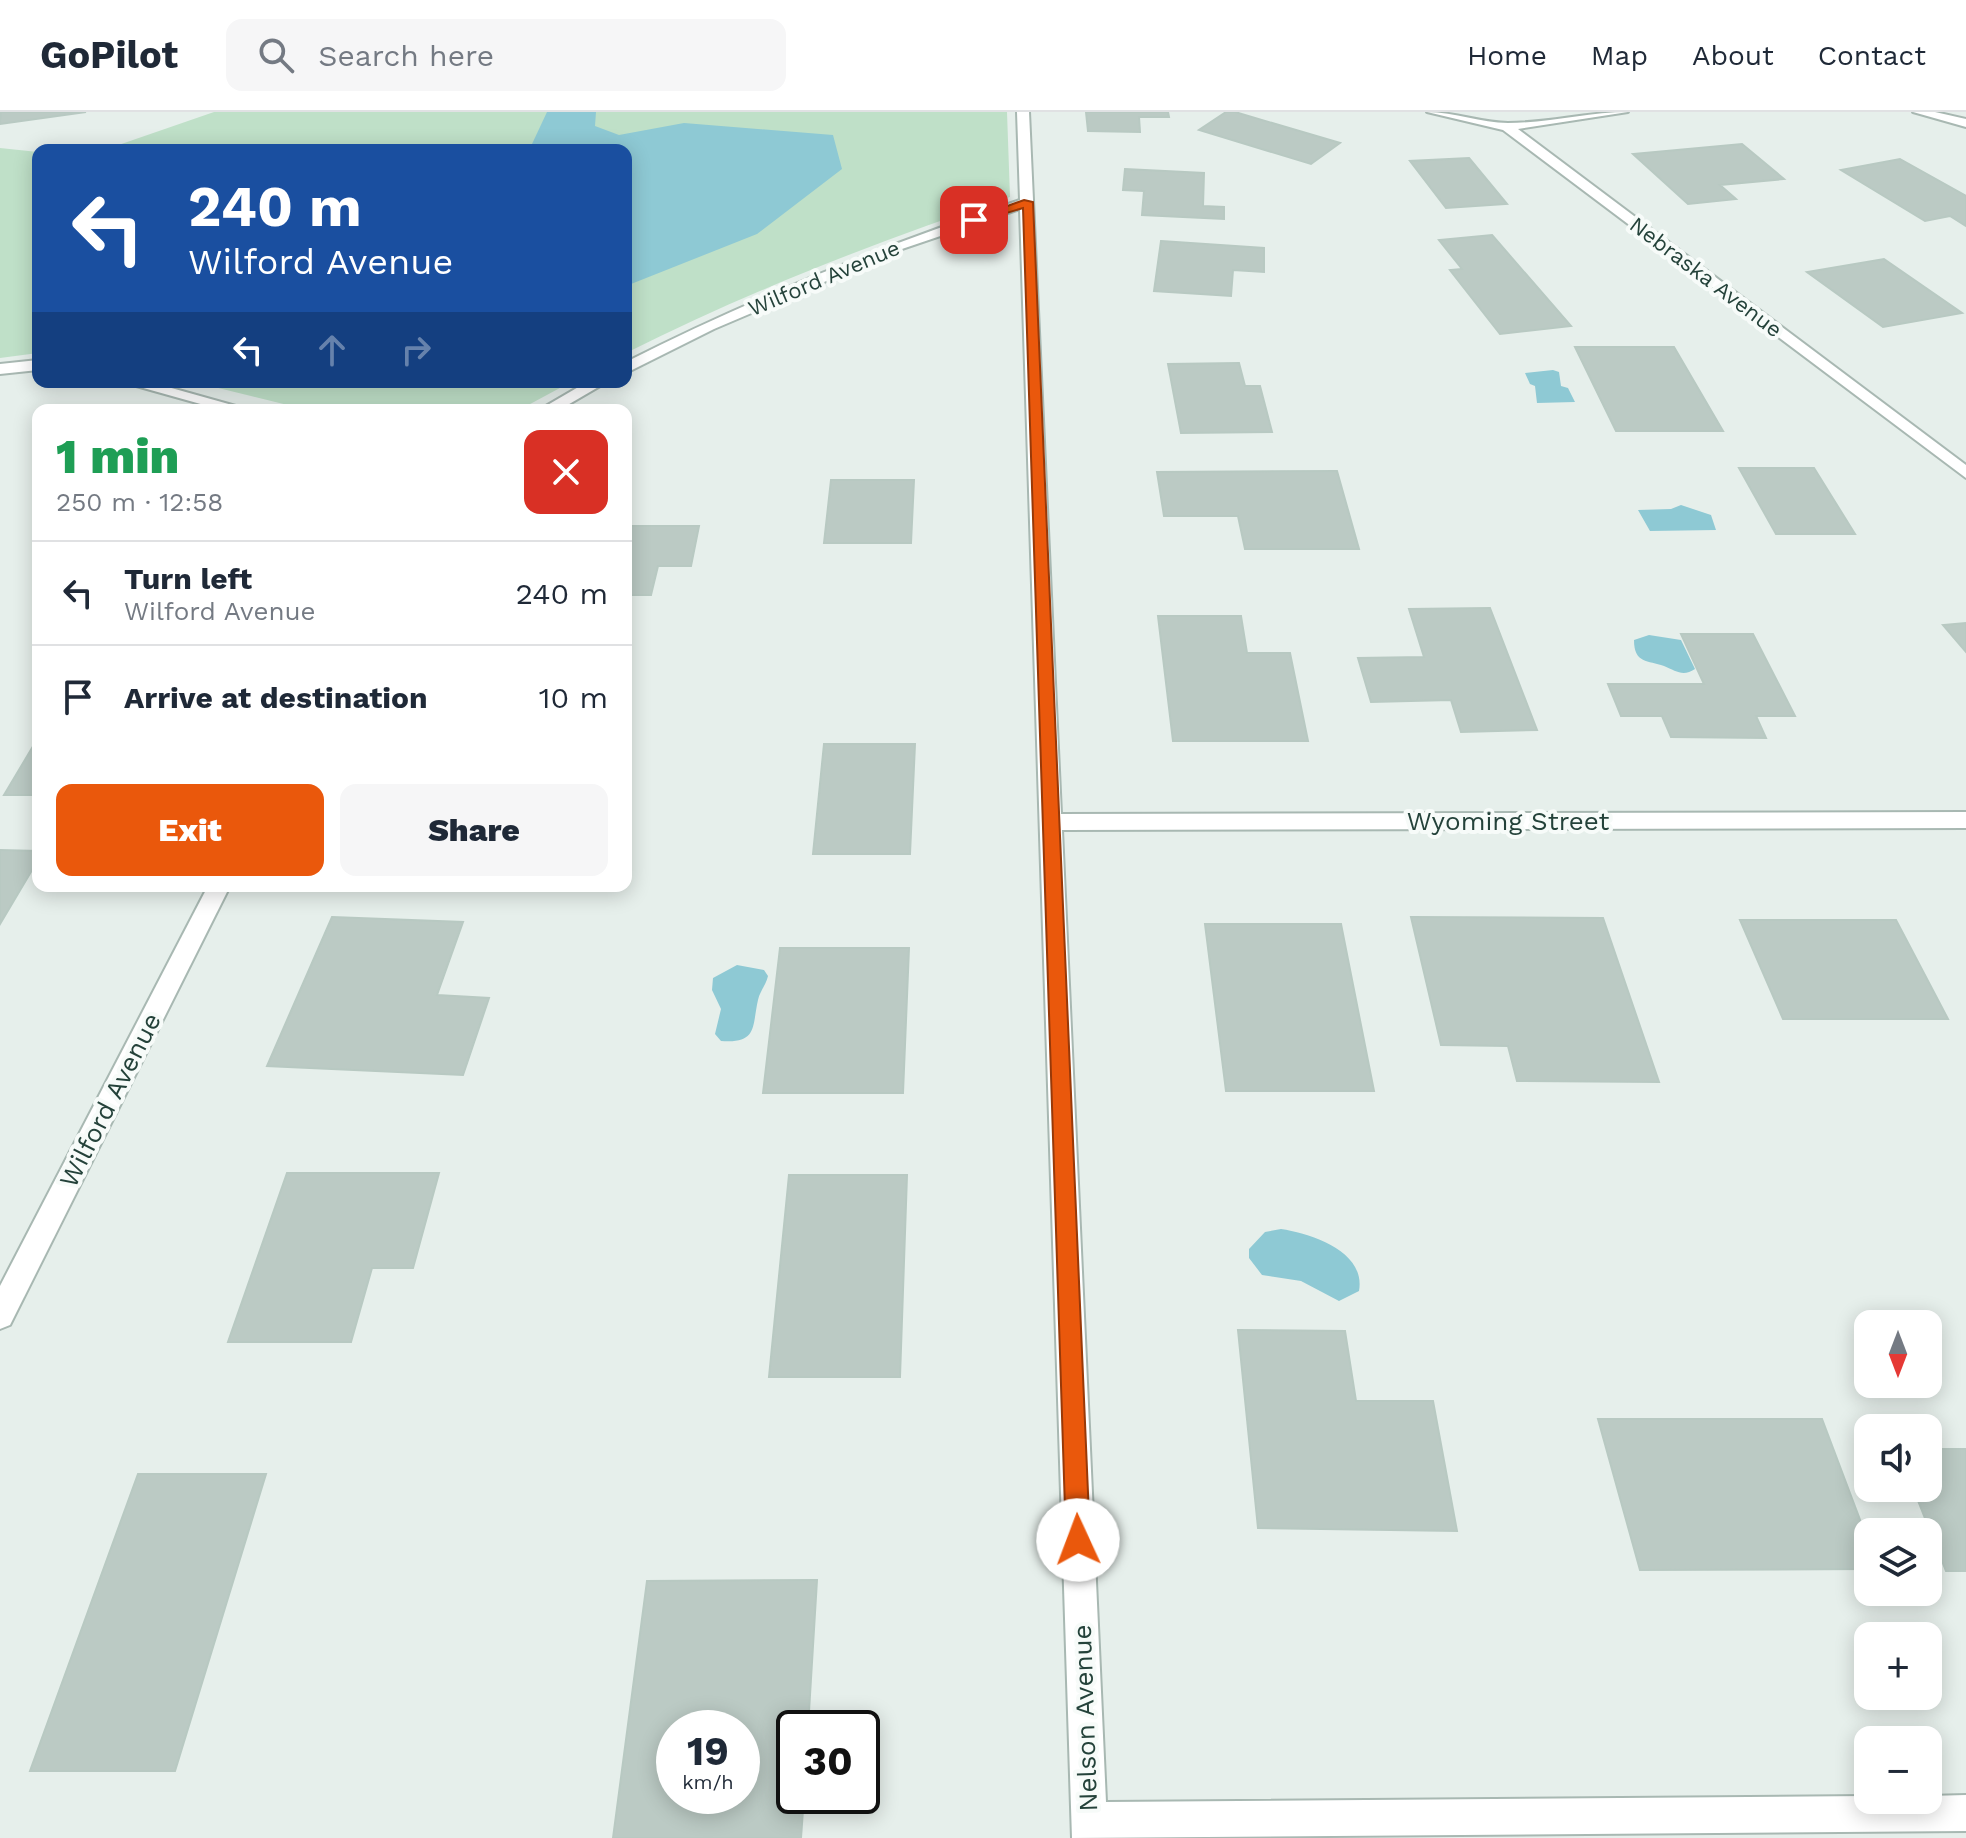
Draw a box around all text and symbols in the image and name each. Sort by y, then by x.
search box [226,19,786,91]
text: GoPilot [40,33,178,77]
icon: search [254,33,298,77]
text: Search here [318,38,494,73]
text: Home [1467,39,1547,72]
text: Map [1591,39,1648,72]
text: About [1692,39,1774,72]
text: Contact [1818,39,1926,72]
text: 240 m [188,174,362,240]
icon: left [56,176,160,280]
pin [940,186,1008,254]
icon: arrive [952,198,996,242]
street label: Nebraska Avenue [1625,212,1787,342]
street label: Wilford Avenue [744,235,904,321]
text: Wilford Avenue [188,241,453,283]
icon: left [226,328,270,372]
icon: ahead [310,328,354,372]
icon: right [394,328,438,372]
text: 1 min [56,428,179,485]
button: close [524,430,608,514]
text: 250 m · 12:58 [56,487,223,517]
text: Turn left [124,561,252,596]
icon: left [56,571,100,615]
text: 240 m [516,576,608,611]
text: Wilford Avenue [124,596,316,626]
icon: arrive [56,675,100,719]
text: Arrive at destination [124,680,428,715]
text: 10 m [539,680,608,715]
button: Exit [56,784,324,876]
button: Share [340,784,608,876]
street label: Wyoming Street [1407,806,1609,836]
street label: Wilford Avenue [53,1008,167,1192]
north arrow [1854,1310,1942,1398]
map controls [1854,1310,1942,1814]
button: sound [1854,1414,1942,1502]
position arrow [1036,1498,1120,1582]
button: layers [1854,1518,1942,1606]
button: + [1854,1622,1942,1710]
street label: Nelson Avenue [1067,1624,1103,1812]
speed limit sign: 30 [776,1710,880,1814]
button: − [1854,1726,1942,1814]
text: 19 [687,1728,729,1775]
text: km/h [682,1770,734,1794]

